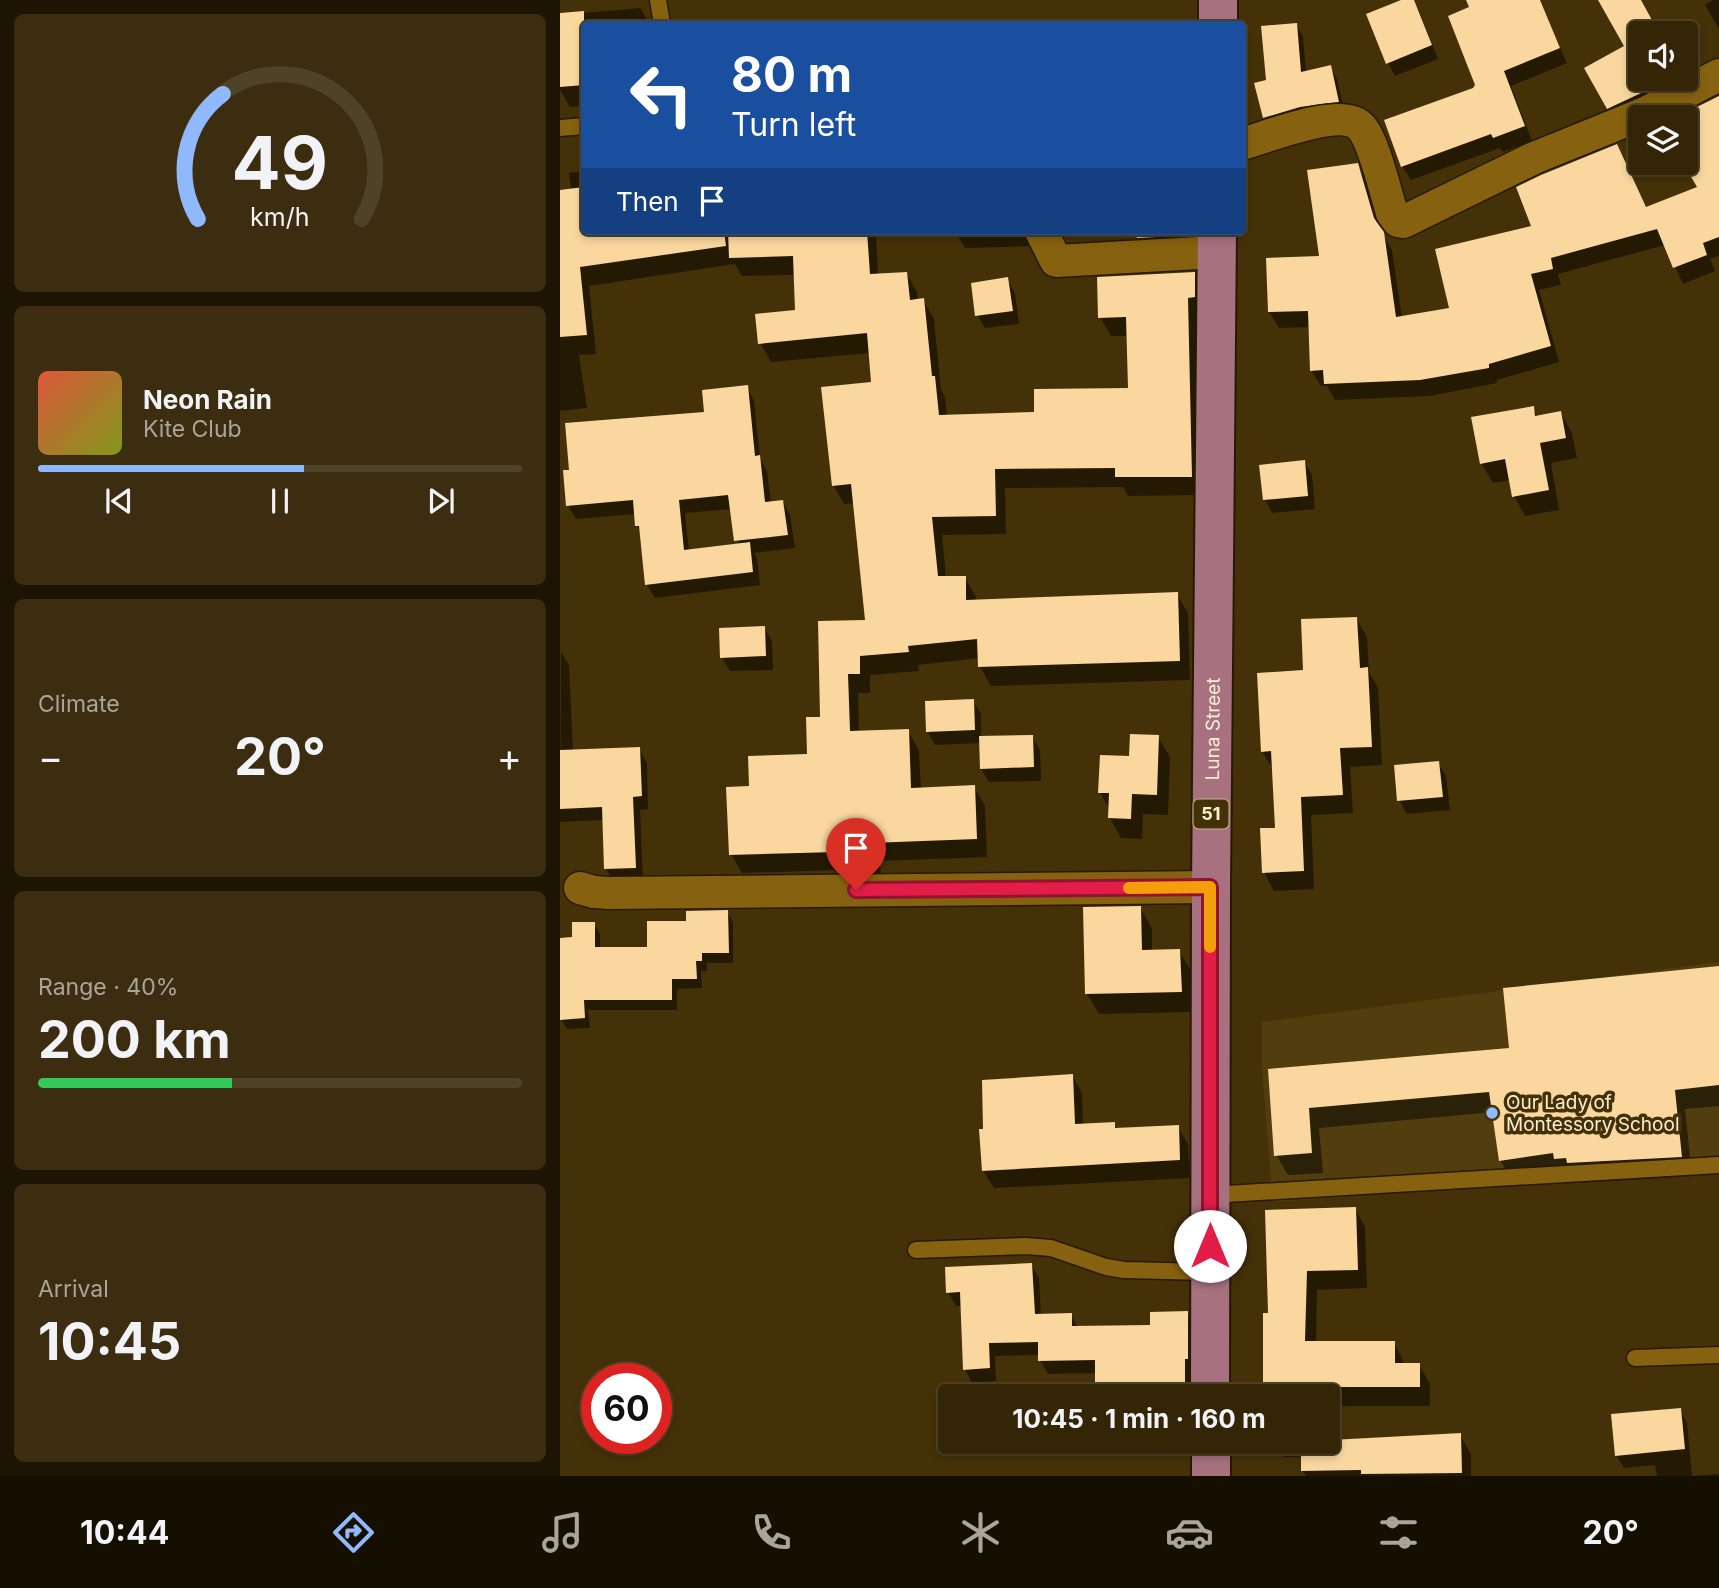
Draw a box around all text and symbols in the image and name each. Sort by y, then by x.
map controls [1628,21,1698,175]
button: sound [1628,21,1698,91]
text: 80 m [731,45,852,104]
icon: left [616,49,707,140]
text: Turn left [731,105,856,144]
button: layers [1628,105,1698,175]
text: 49 [232,119,328,208]
icon: arrive [693,182,731,220]
text: Then [616,186,679,217]
text: km/h [250,202,310,232]
text: Neon Rain [143,384,272,415]
text: Kite Club [143,415,242,443]
icon: previous [100,482,138,520]
icon: pause [261,482,299,520]
icon: next [422,482,460,520]
street label: Luna Street [1201,677,1225,781]
text: Climate [38,690,120,718]
text: 20° [234,725,326,788]
text: − [38,734,63,780]
text: + [497,734,522,780]
road number: 51 [1194,800,1228,828]
pin [826,818,886,890]
icon: arrive [837,829,875,867]
text: Range · 40% [38,973,178,1001]
text: 200 km [38,1008,231,1071]
place label: Our Lady of Montessory School [1506,1091,1679,1136]
marker: Our Lady of Montessory School [1484,1105,1500,1121]
position arrow [1173,1209,1247,1283]
text: Arrival [38,1275,109,1303]
text: 10:45 [38,1310,181,1373]
speed limit sign: 60 [581,1363,672,1454]
text: 10:45 · 1 min · 160 m [1012,1403,1266,1434]
icon: directions [329,1508,378,1557]
icon: music [538,1508,587,1557]
icon: phone [747,1508,796,1557]
icon: climate [956,1508,1005,1557]
icon: car [1165,1508,1214,1557]
icon: filters [1374,1508,1423,1557]
text: 10:44 [80,1513,169,1552]
text: 20° [1583,1513,1639,1552]

